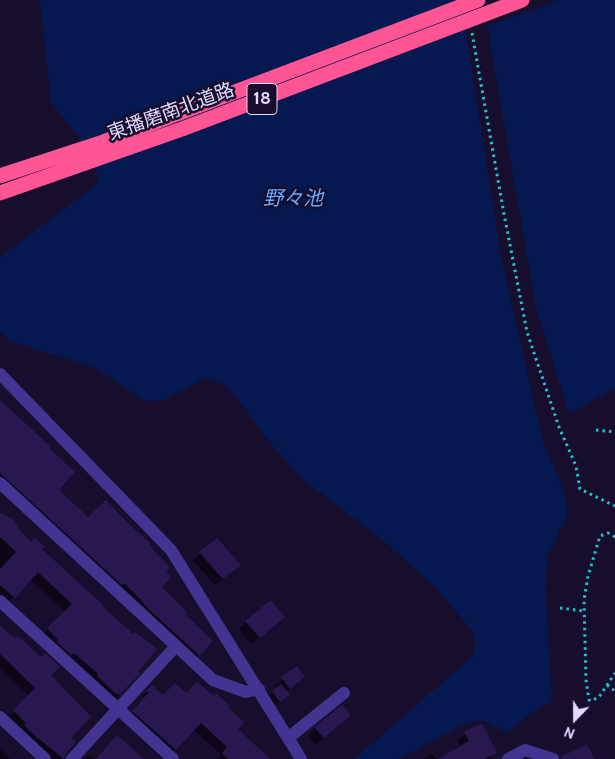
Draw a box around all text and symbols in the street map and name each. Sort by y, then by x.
street label: 東播磨南北道路 [105,79,237,145]
road number: 18 [247,84,277,115]
water label: 野々池 [263,187,323,211]
north arrow [550,694,600,744]
text: N [561,723,577,743]

